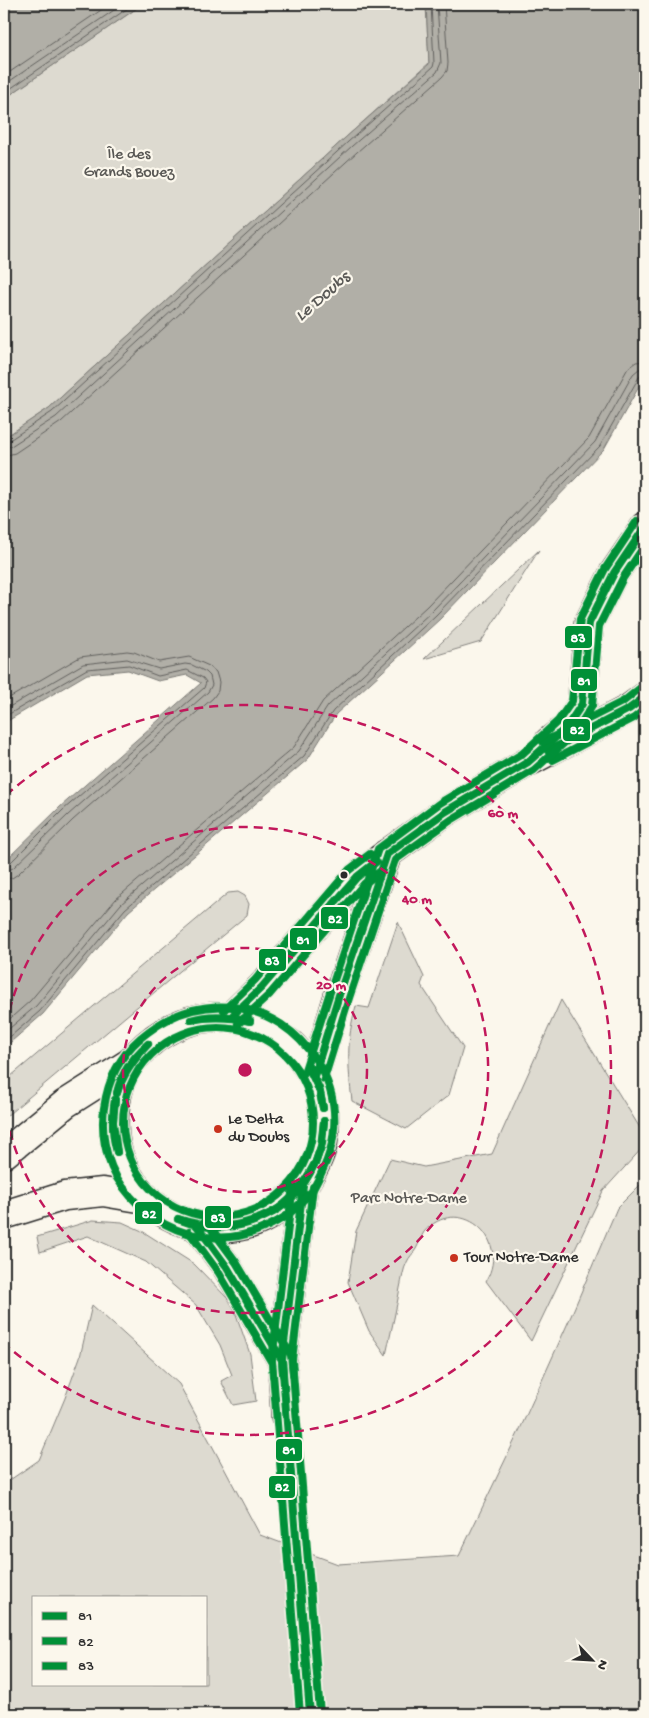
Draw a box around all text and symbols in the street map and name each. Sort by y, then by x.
park label: Île des Grands Bouez [84,145,175,183]
water label: Le Doubs [291,266,357,327]
line badge: 83 [564,625,593,649]
text: 83 [571,631,585,648]
line badge: 81 [570,668,598,692]
text: 81 [577,674,591,691]
line badge: 82 [562,718,591,742]
text: 82 [570,723,584,740]
text: 60 m [488,805,519,823]
unlabelled marker [339,870,349,880]
text: 40 m [401,891,432,909]
line badge: 82 [320,906,349,930]
text: 82 [328,912,342,929]
line badge: 81 [289,927,318,951]
text: 81 [296,933,310,950]
line badge: 83 [258,948,287,972]
text: 83 [265,954,279,971]
text: 20 m [316,977,346,995]
centre of rings [236,1061,254,1079]
place label: Le Delta du Doubs [228,1111,290,1148]
marker: Le Delta du Doubs [212,1123,224,1135]
park label: Parc Notre-Dame [350,1190,468,1209]
line badge: 82 [134,1201,163,1225]
line badge: 83 [204,1205,232,1229]
text: 82 [142,1207,156,1224]
text: 83 [211,1211,225,1228]
place label: Tour Notre-Dame [463,1249,579,1268]
marker: Tour Notre-Dame [448,1252,460,1264]
line badge: 81 [275,1438,303,1462]
text: 81 [282,1443,296,1460]
line badge: 82 [268,1475,296,1499]
text: 82 [275,1480,289,1497]
legend [32,1596,208,1686]
text: 81 [78,1608,92,1626]
text: 82 [78,1634,94,1652]
north arrow [566,1636,616,1686]
text: N [592,1657,611,1672]
text: 83 [78,1658,94,1676]

